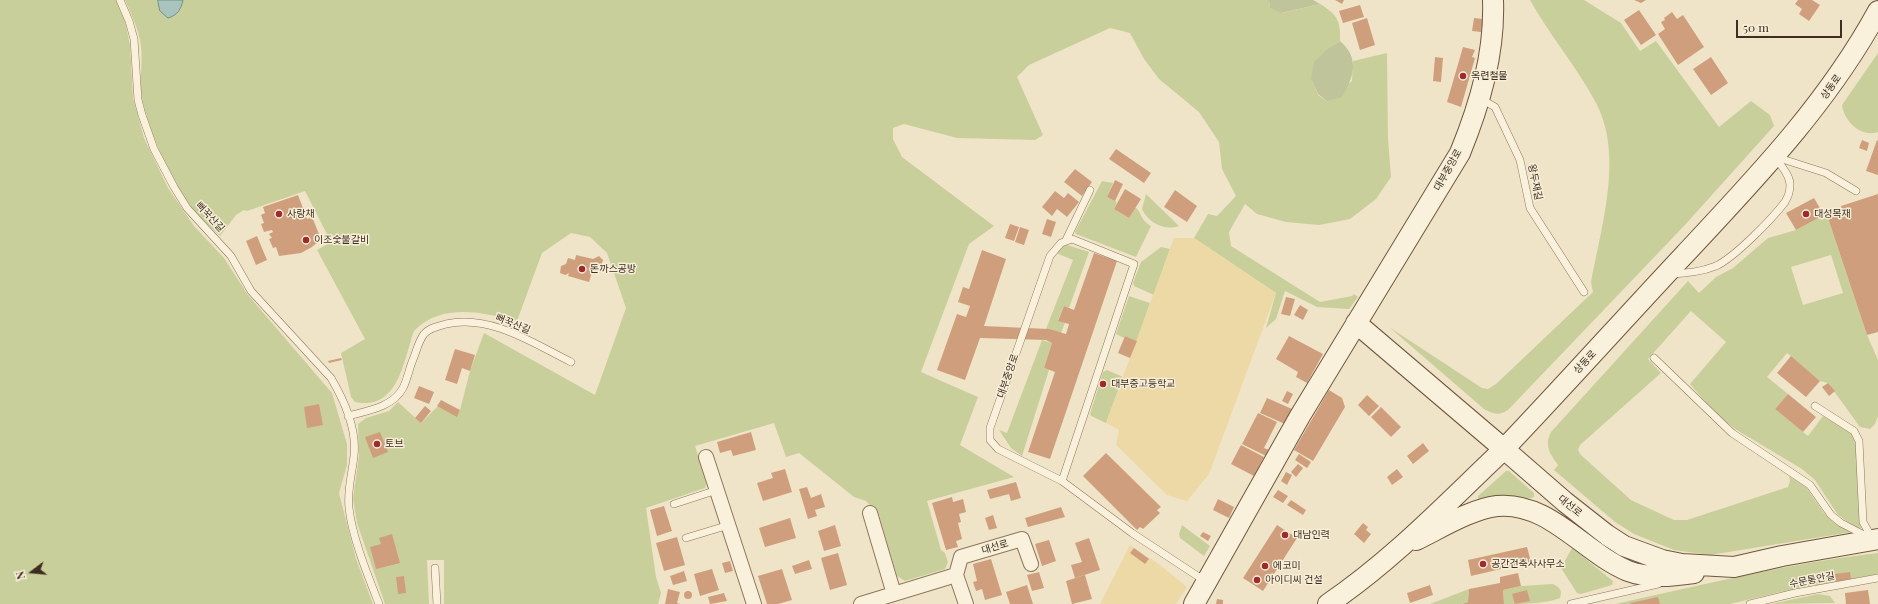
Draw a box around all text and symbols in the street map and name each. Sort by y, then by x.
scale bar [1738,12,1844,38]
text: 50 m [1743,19,1769,35]
place label: 옥련철물 [1471,70,1508,82]
marker: 옥련철물 [1458,71,1468,81]
street label: 상동로 [1818,72,1844,102]
street label: 대부중앙로 [1432,147,1464,193]
street label: 왕두재길 [1525,163,1545,201]
street label: 뻐꾹산길 [193,199,227,235]
place label: 사랑채 [287,208,315,220]
place label: 대성목재 [1814,208,1851,220]
marker: 사랑채 [274,209,284,219]
marker: 대성목재 [1801,209,1811,219]
place label: 이조숯불갈비 [314,234,369,246]
marker: 이조숯불갈비 [301,235,311,245]
place label: 돈까스공방 [590,263,636,275]
marker: 돈까스공방 [577,264,587,274]
street label: 뻐꾹산길 [494,312,532,336]
street label: 상동로 [1571,348,1599,376]
street label: 대부중앙로 [995,352,1021,400]
place label: 대부중고등학교 [1111,378,1175,390]
marker: 대부중고등학교 [1098,379,1108,389]
place label: 토브 [385,438,403,450]
marker: 토브 [372,439,382,449]
street label: 대선로 [1555,493,1585,519]
place label: 대남인력 [1293,529,1330,541]
marker: 대남인력 [1280,530,1290,540]
street label: 대선로 [980,537,1010,557]
north arrow [12,552,52,592]
place label: 공간건축사사무소 [1491,558,1565,570]
marker: 공간건축사사무소 [1478,559,1488,569]
place label: 에코미 [1273,560,1301,572]
marker: 에코미 [1260,561,1270,571]
text: N [12,570,28,581]
street label: 수문통안길 [1788,570,1836,590]
place label: 아이디씨 건설 [1265,574,1323,586]
marker: 아이디씨 건설 [1252,575,1262,585]

